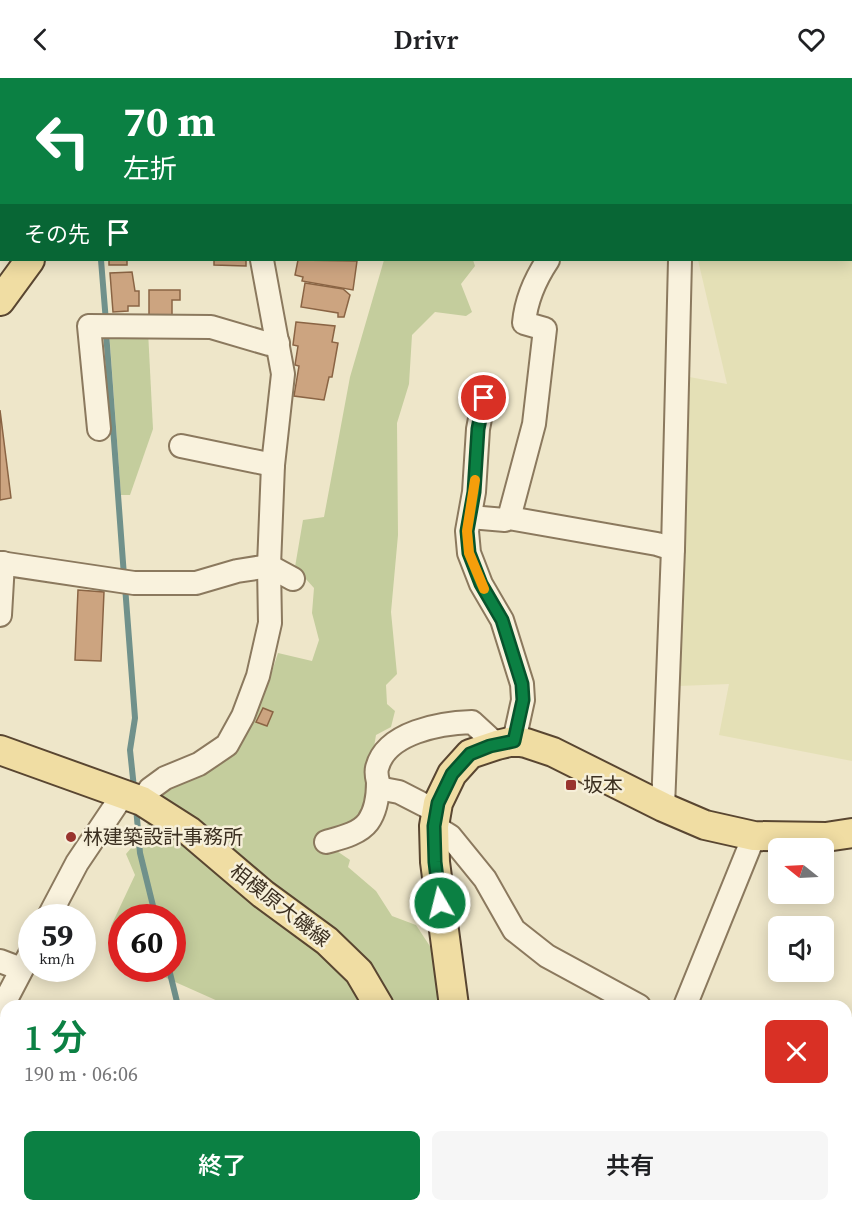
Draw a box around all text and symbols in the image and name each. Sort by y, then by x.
text: Drivr [394,21,458,58]
icon: back [24,23,57,56]
icon: heart [795,23,828,56]
text: 70 m [123,92,216,150]
icon: left [24,102,102,180]
text: 左折 [123,150,177,187]
icon: arrive [102,216,135,249]
text: その先 [24,219,90,249]
pin [458,372,509,423]
icon: arrive [467,381,500,414]
place label: 坂本 [583,771,623,799]
marker: 坂本 [564,778,578,792]
place label: 林建築設計事務所 [83,823,243,851]
marker: 林建築設計事務所 [64,830,78,844]
north arrow [768,838,834,904]
map controls [768,838,834,982]
street label: 相模原大磯線 [224,857,336,953]
position arrow [408,871,472,935]
speed limit sign: 60 [108,904,186,982]
text: 59 [41,915,73,956]
button: sound [768,916,834,982]
text: km/h [39,948,75,969]
text: 1 分 [24,1013,87,1062]
button: close [765,1020,828,1083]
text: 190 m · 06:06 [24,1060,138,1088]
button: 終了 [24,1131,420,1200]
button: 共有 [432,1131,828,1200]

